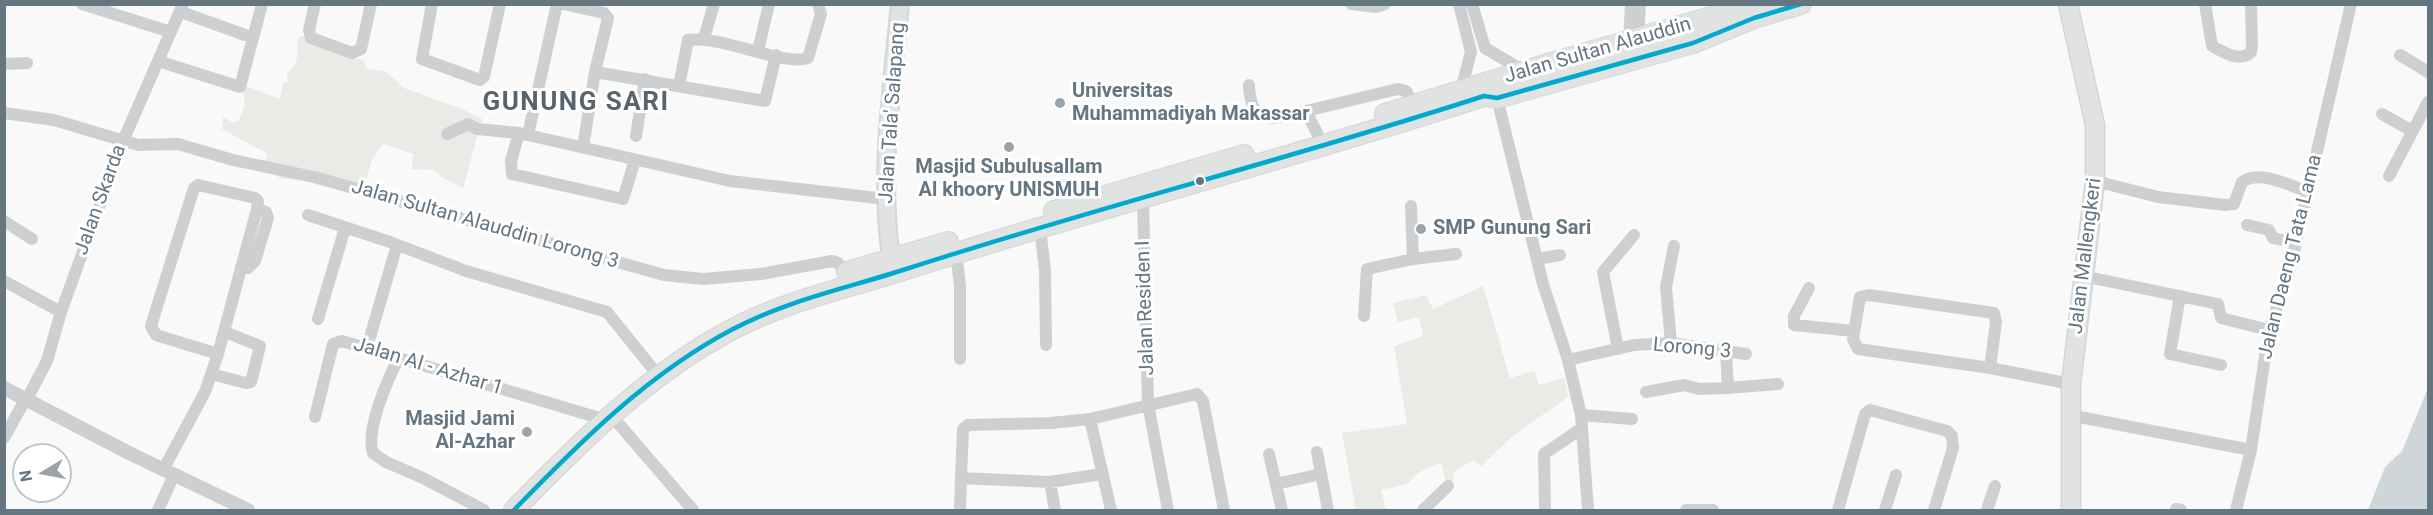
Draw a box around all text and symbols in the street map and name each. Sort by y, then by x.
street label: Jalan Sultan Alauddin [1502,13,1694,89]
street label: Jalan Tala' Salapang [875,21,911,205]
place label: Universitas Muhammadiyah Makassar [1072,80,1309,127]
district label: GUNUNG SARI [482,87,670,119]
marker: Universitas Muhammadiyah Makassar [1053,96,1067,110]
marker: Masjid Subulusallam Al khoory UNISMUH [1002,140,1016,154]
street label: Jalan Skarda [70,142,132,258]
street label: Jalan Daeng Tata Lama [2254,152,2328,362]
place label: Masjid Subulusallam Al khoory UNISMUH [915,156,1103,203]
street label: Jalan Sultan Alauddin Lorong 3 [349,175,621,275]
unlabelled marker [1194,175,1206,187]
street label: Jalan Mallengkeri [2065,177,2107,335]
place label: SMP Gunung Sari [1433,217,1591,241]
marker: SMP Gunung Sari [1414,222,1428,236]
street label: Jalan Residen I [1132,240,1160,376]
street label: Jalan Al - Azhar 1 [350,333,506,401]
street label: Lorong 3 [1652,334,1732,364]
place label: Masjid Jami Al-Azhar [405,408,515,455]
marker: Masjid Jami Al-Azhar [520,425,534,439]
north arrow [12,443,72,503]
text: N [15,469,36,483]

